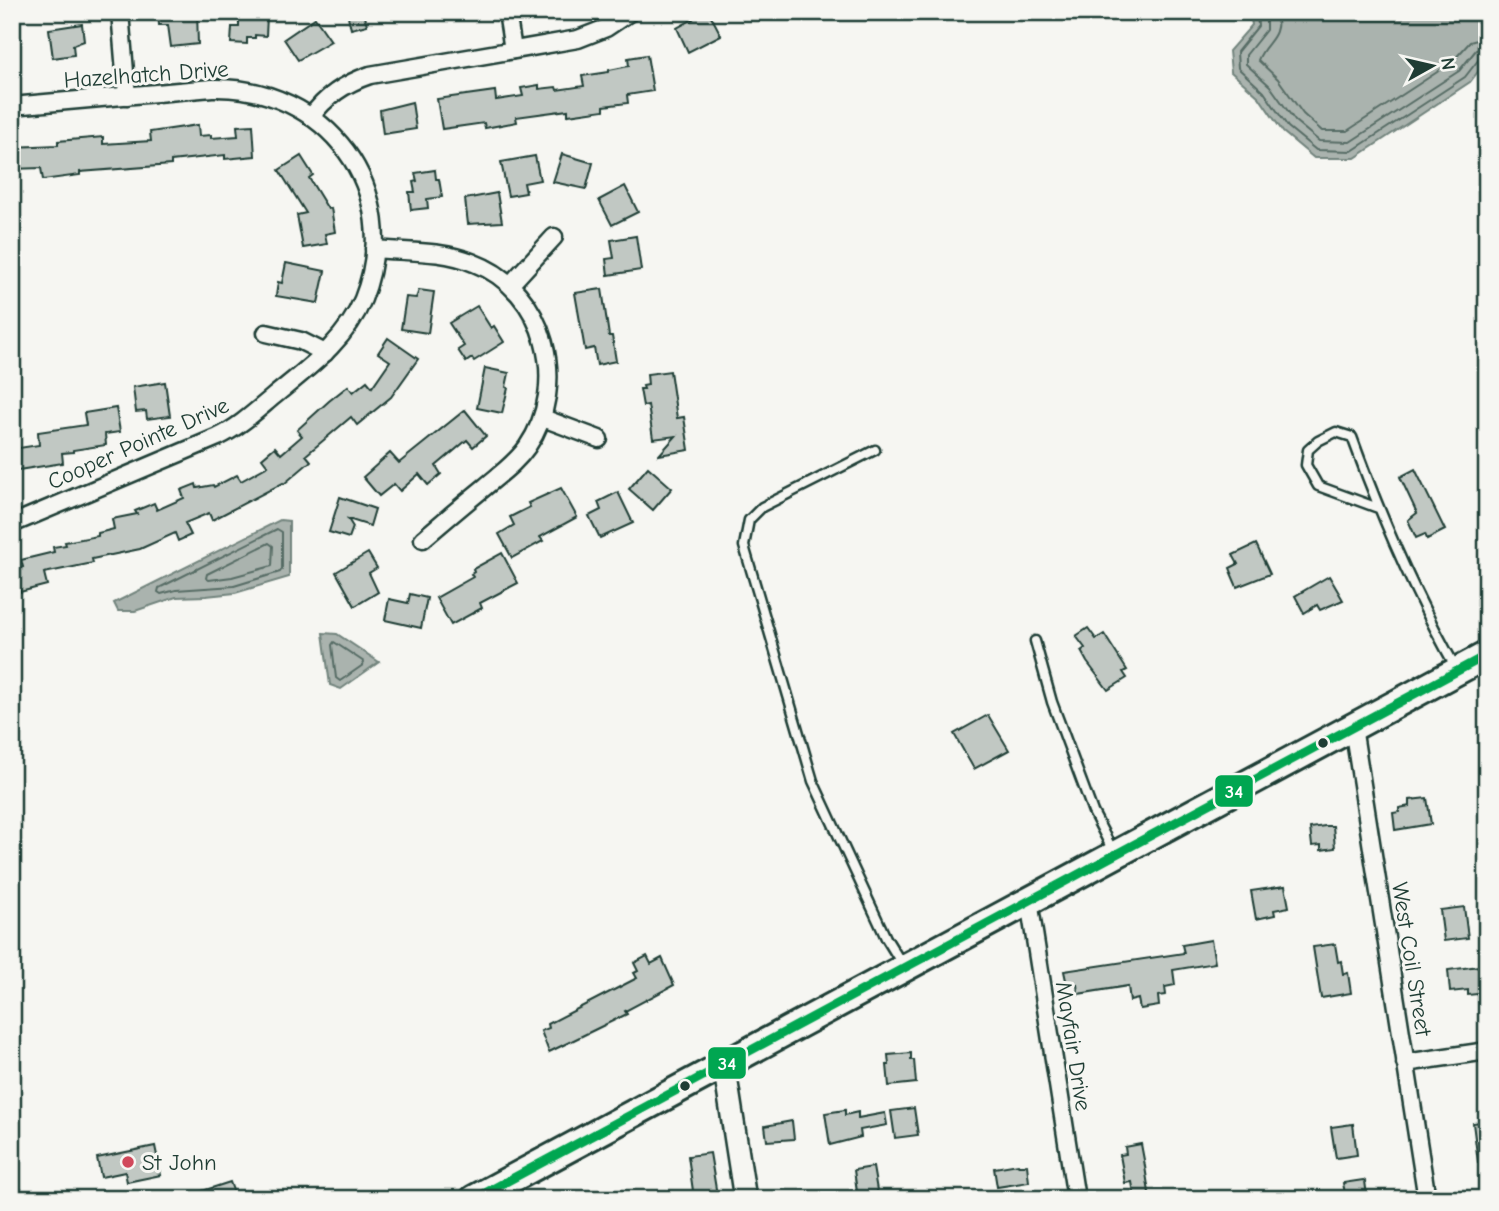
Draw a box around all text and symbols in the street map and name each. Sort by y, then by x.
north arrow [1398,32,1468,102]
street label: Hazelhatch Drive [63,55,229,94]
text: N [1436,56,1460,71]
street label: Cooper Pointe Drive [43,391,233,496]
unlabelled marker [1316,736,1330,750]
line badge: 34 [1214,774,1254,808]
text: 34 [1225,781,1243,803]
street label: West Coil Street [1386,880,1437,1039]
street label: Mayfair Drive [1050,979,1097,1113]
line badge: 34 [707,1046,747,1080]
text: 34 [718,1053,736,1075]
unlabelled marker [678,1079,692,1093]
place label: St John [142,1149,217,1176]
marker: St John [120,1154,136,1170]

